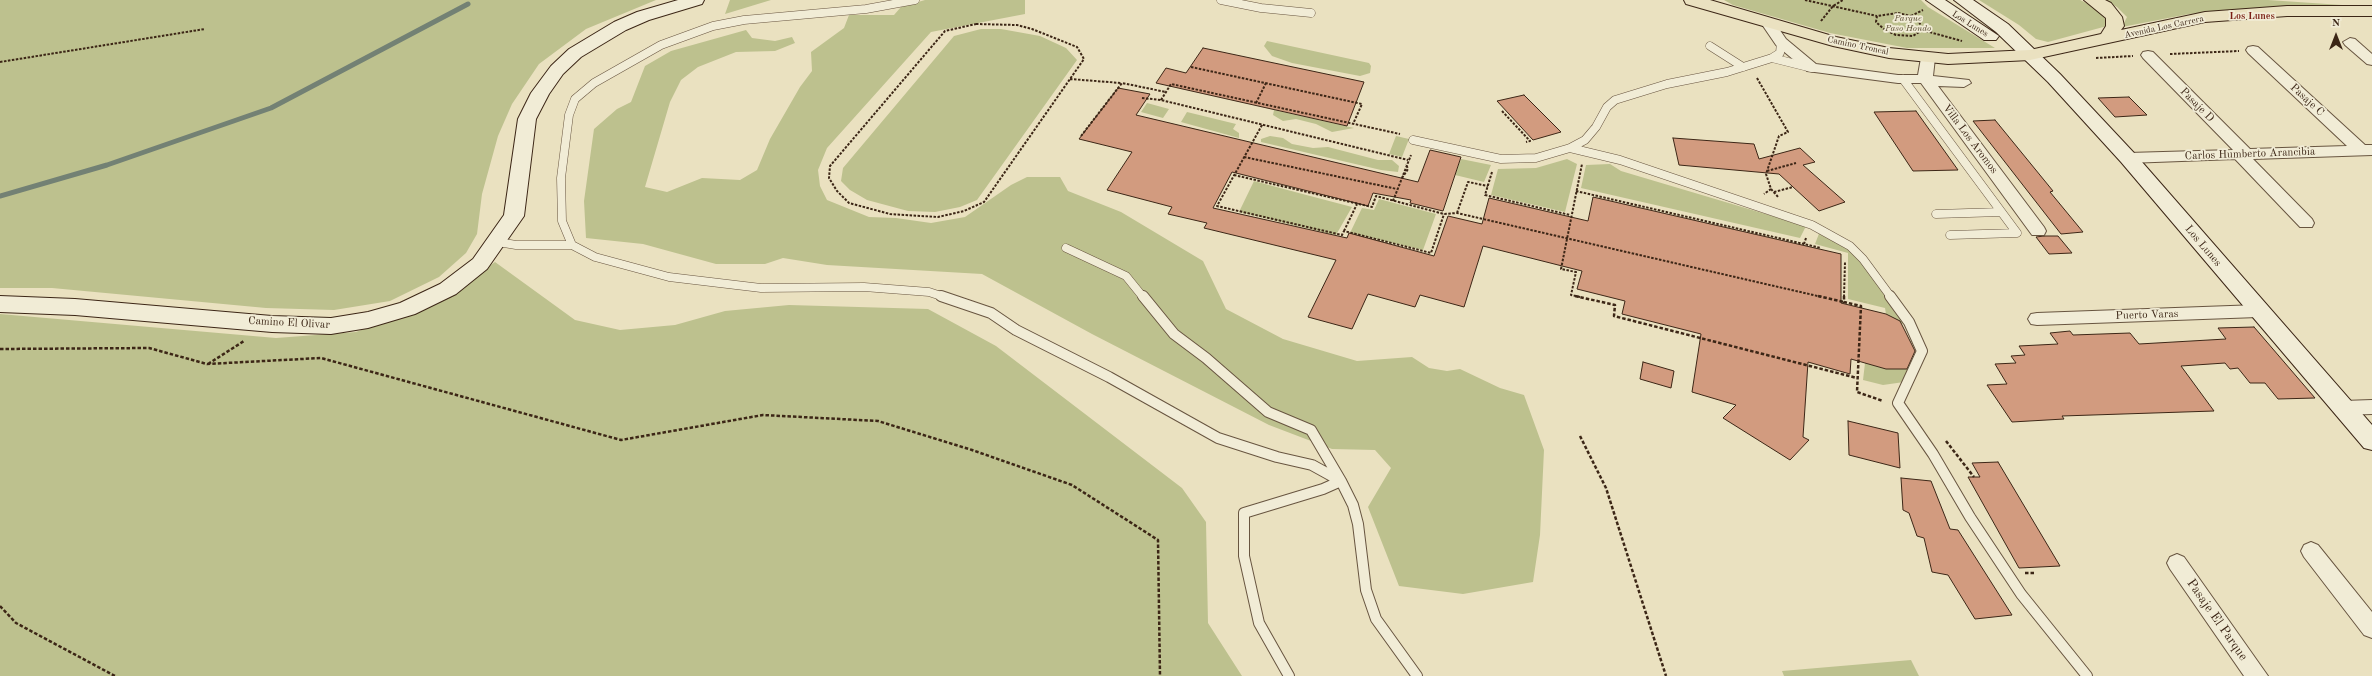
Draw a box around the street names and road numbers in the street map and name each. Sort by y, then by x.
street label: Los Lunes [1950,9,1990,39]
street label: Avenida Los Carrera [2123,13,2205,41]
street label: Camino Troncal [1826,34,1890,58]
street label: Pasaje C [2287,81,2327,119]
street label: Pasaje D [2177,85,2217,125]
street label: Villa Los Aromos [1940,102,2000,176]
street label: Carlos Humberto Arancibia [2185,145,2315,163]
street label: Los Lunes [2182,223,2224,269]
street label: Puerto Varas [2115,307,2179,323]
street label: Camino El Olivar [248,314,330,332]
street label: Pasaje El Parque [2183,576,2251,664]

